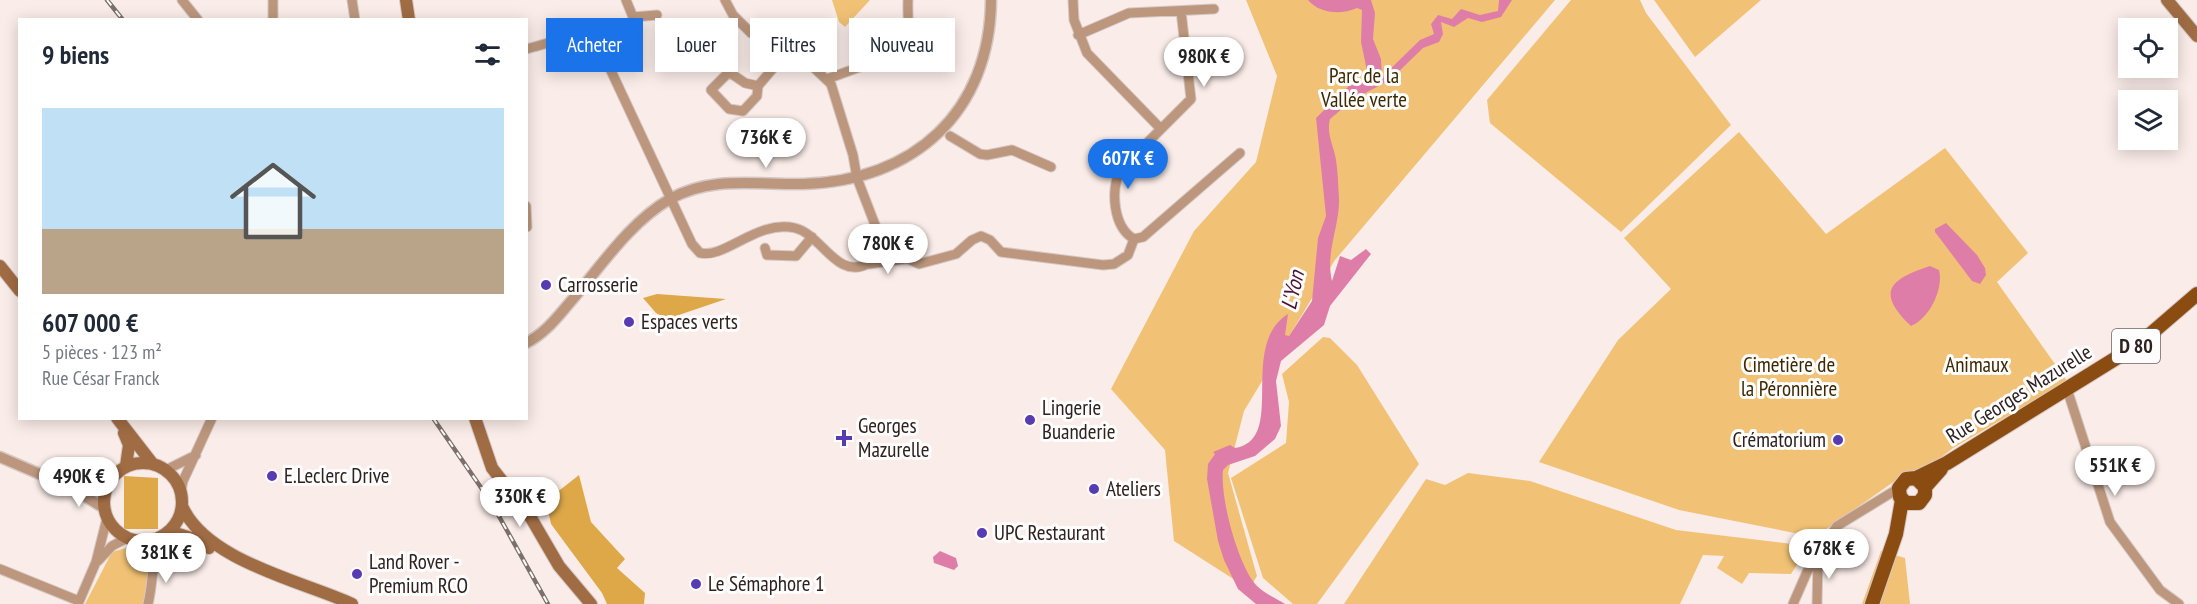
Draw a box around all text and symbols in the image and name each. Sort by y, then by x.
chip: Acheter [546,18,643,72]
chip: Louer [655,18,738,72]
chip: Filtres [750,18,837,72]
chip: Nouveau [849,18,955,72]
map controls [2118,18,2178,150]
button: locate [2118,18,2178,78]
pin: 980K € [1155,37,1253,88]
text: 9 biens [42,38,109,71]
icon: filters [471,38,504,71]
text: 980K € [1178,43,1230,69]
park label: Parc de la Vallée verte [1320,62,1407,113]
button: layers [2118,90,2178,150]
pin: 736K € [717,118,815,169]
text: 736K € [740,124,792,150]
pin: 607K € [1079,139,1177,190]
text: 607K € [1102,145,1154,171]
icon: home [219,147,327,255]
pin: 780K € [839,224,937,275]
text: 780K € [862,230,914,256]
water label: L'Yon [1274,267,1310,312]
place label: Carrosserie [558,271,638,298]
marker: Carrosserie [539,278,553,292]
text: 607 000 € [42,306,139,339]
place label: Espaces verts [641,308,738,335]
marker: Espaces verts [622,315,636,329]
road number: D 80 [2112,329,2160,363]
street label: Rue Georges Mazurelle [1941,338,2097,449]
text: 5 pièces · 123 m² [42,339,162,365]
park label: Cimetière de la Péronnière [1741,351,1837,402]
park label: Animaux [1945,351,2009,378]
text: Rue César Franck [42,365,160,391]
place label: Lingerie Buanderie [1042,394,1115,445]
place label: Georges Mazurelle [858,412,929,463]
marker: Lingerie Buanderie [1023,413,1037,427]
place label: Crématorium [1732,426,1826,453]
marker: Georges Mazurelle [835,429,853,447]
marker: Crématorium [1831,433,1845,447]
pin: 551K € [2066,446,2164,497]
text: 551K € [2089,452,2141,478]
pin: 490K € [30,457,128,508]
place label: E.Leclerc Drive [284,462,390,489]
text: 490K € [53,463,105,489]
marker: E.Leclerc Drive [265,469,279,483]
place label: Ateliers [1106,475,1161,502]
pin: 330K € [471,477,569,528]
marker: Ateliers [1087,482,1101,496]
text: 330K € [494,483,546,509]
place label: UPC Restaurant [994,519,1105,546]
marker: UPC Restaurant [975,526,989,540]
pin: 678K € [1780,529,1878,580]
pin: 381K € [117,533,215,584]
text: 678K € [1803,535,1855,561]
text: 381K € [140,539,192,565]
place label: Land Rover - Premium RCO [369,548,468,599]
marker: Land Rover - Premium RCO [350,567,364,581]
place label: Le Sémaphore 1 [708,570,824,597]
marker: Le Sémaphore 1 [689,577,703,591]

